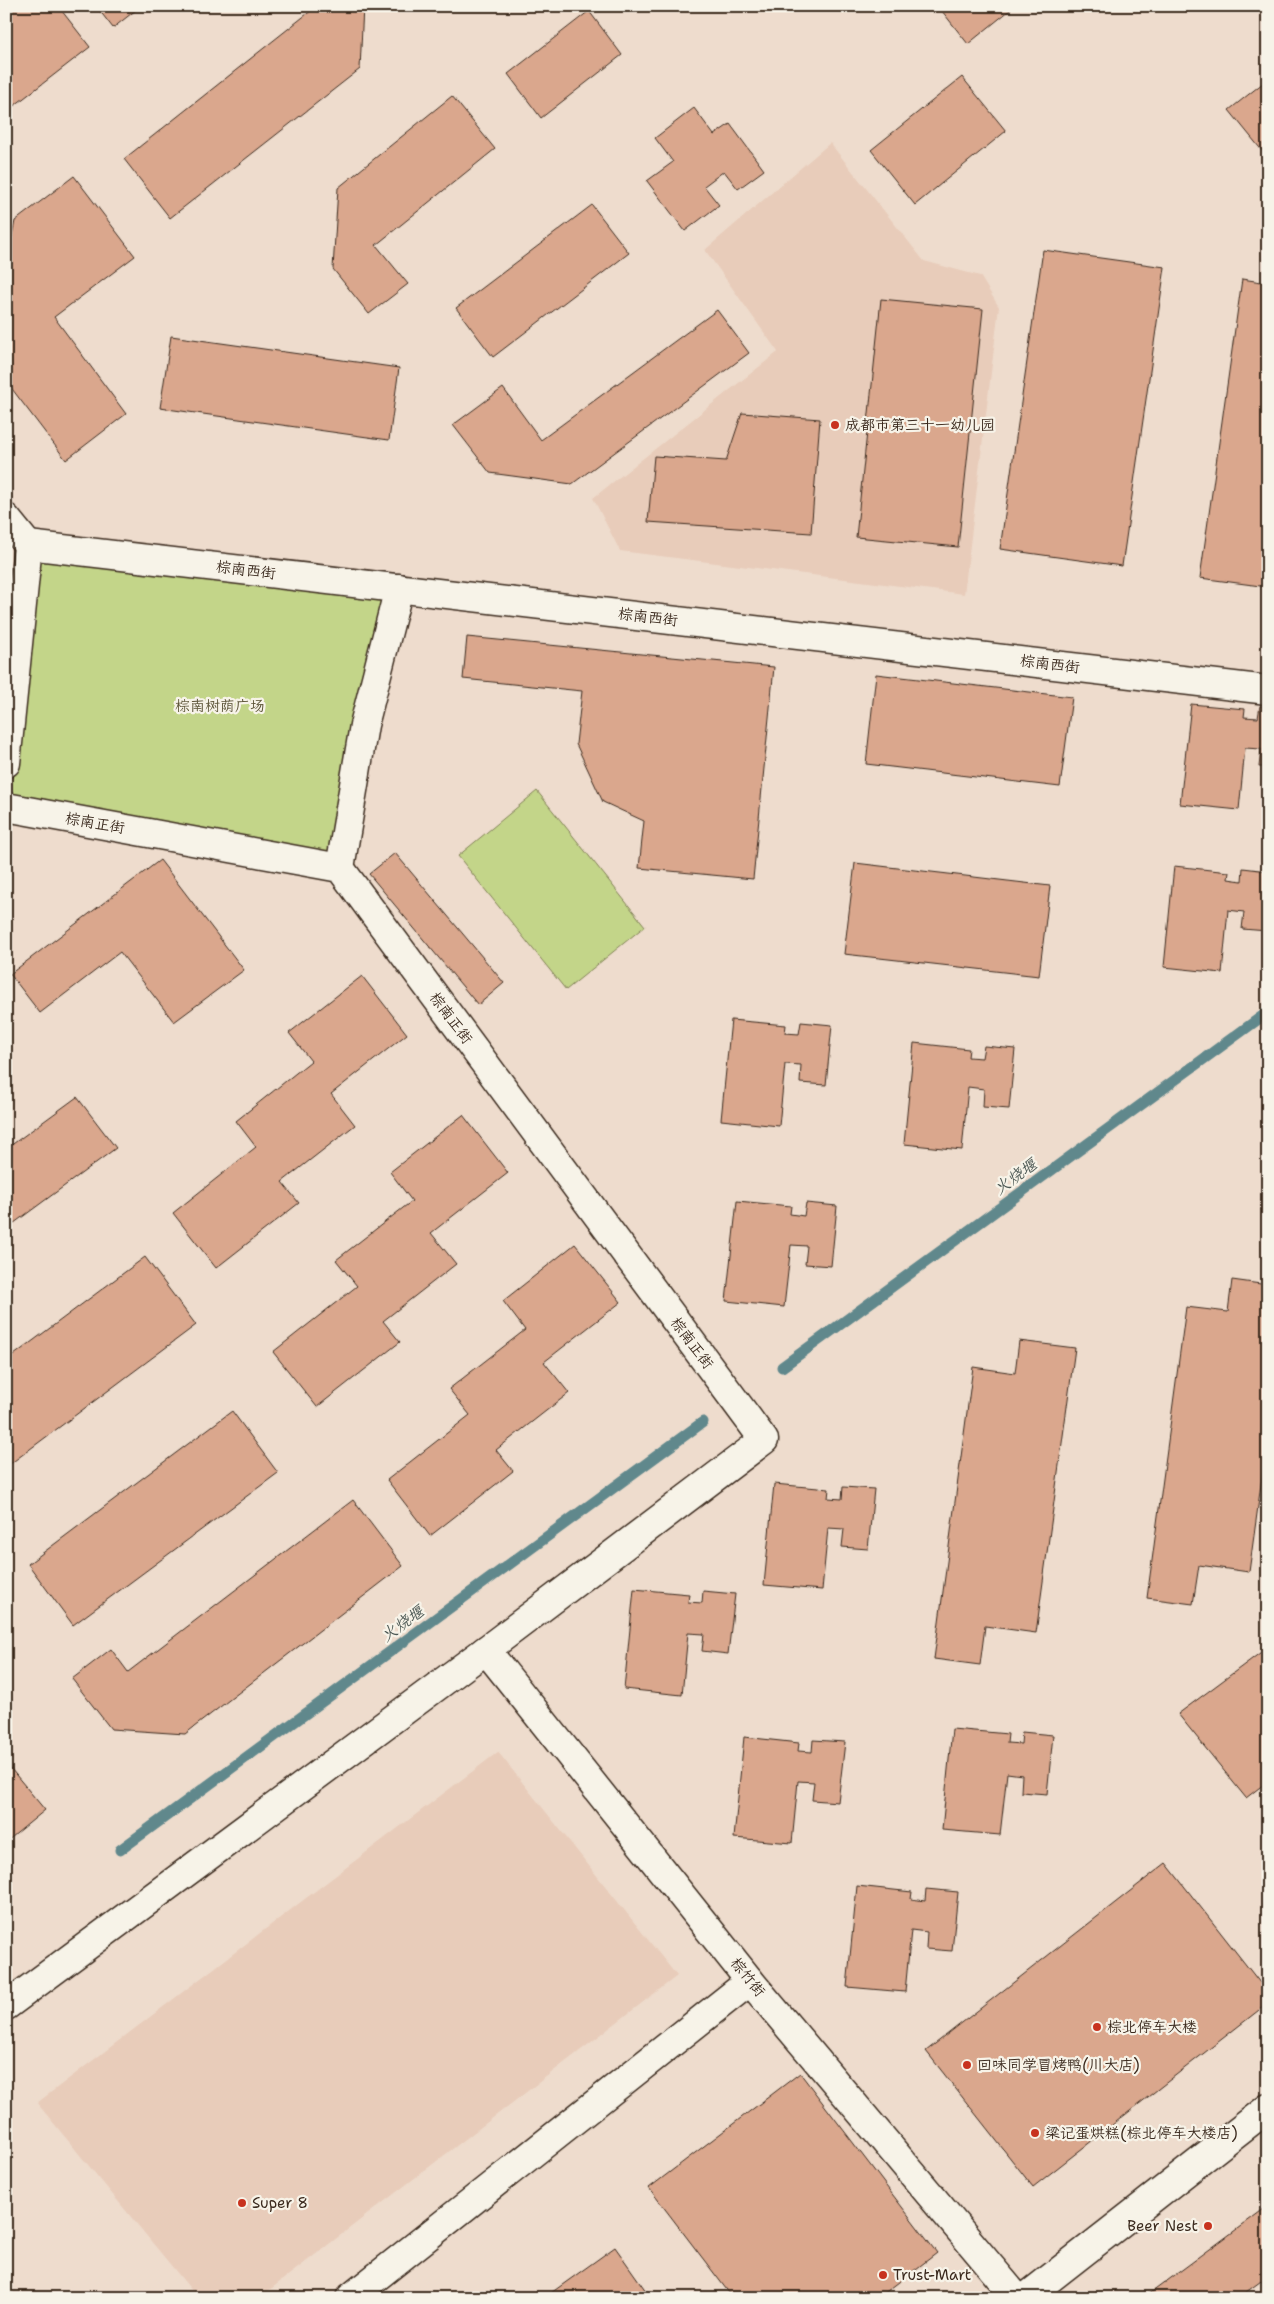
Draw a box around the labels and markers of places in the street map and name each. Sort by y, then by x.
place label: 成都市第三十一幼儿园 [845,415,995,435]
marker: 成都市第三十一幼儿园 [829,419,841,431]
place label: 棕北停车大楼 [1107,2017,1197,2037]
marker: 棕北停车大楼 [1091,2021,1103,2033]
place label: 回味同学冒烤鸭(川大店) [977,2055,1140,2075]
marker: 回味同学冒烤鸭(川大店) [961,2059,973,2071]
place label: 梁记蛋烘糕(棕北停车大楼店) [1045,2123,1238,2143]
marker: 梁记蛋烘糕(棕北停车大楼店) [1029,2127,1041,2139]
place label: Super 8 [252,2193,308,2213]
marker: Super 8 [236,2197,248,2209]
place label: Beer Nest [1127,2216,1198,2236]
marker: Beer Nest [1202,2220,1214,2232]
place label: Trust-Mart [893,2265,971,2285]
marker: Trust-Mart [877,2269,889,2281]

